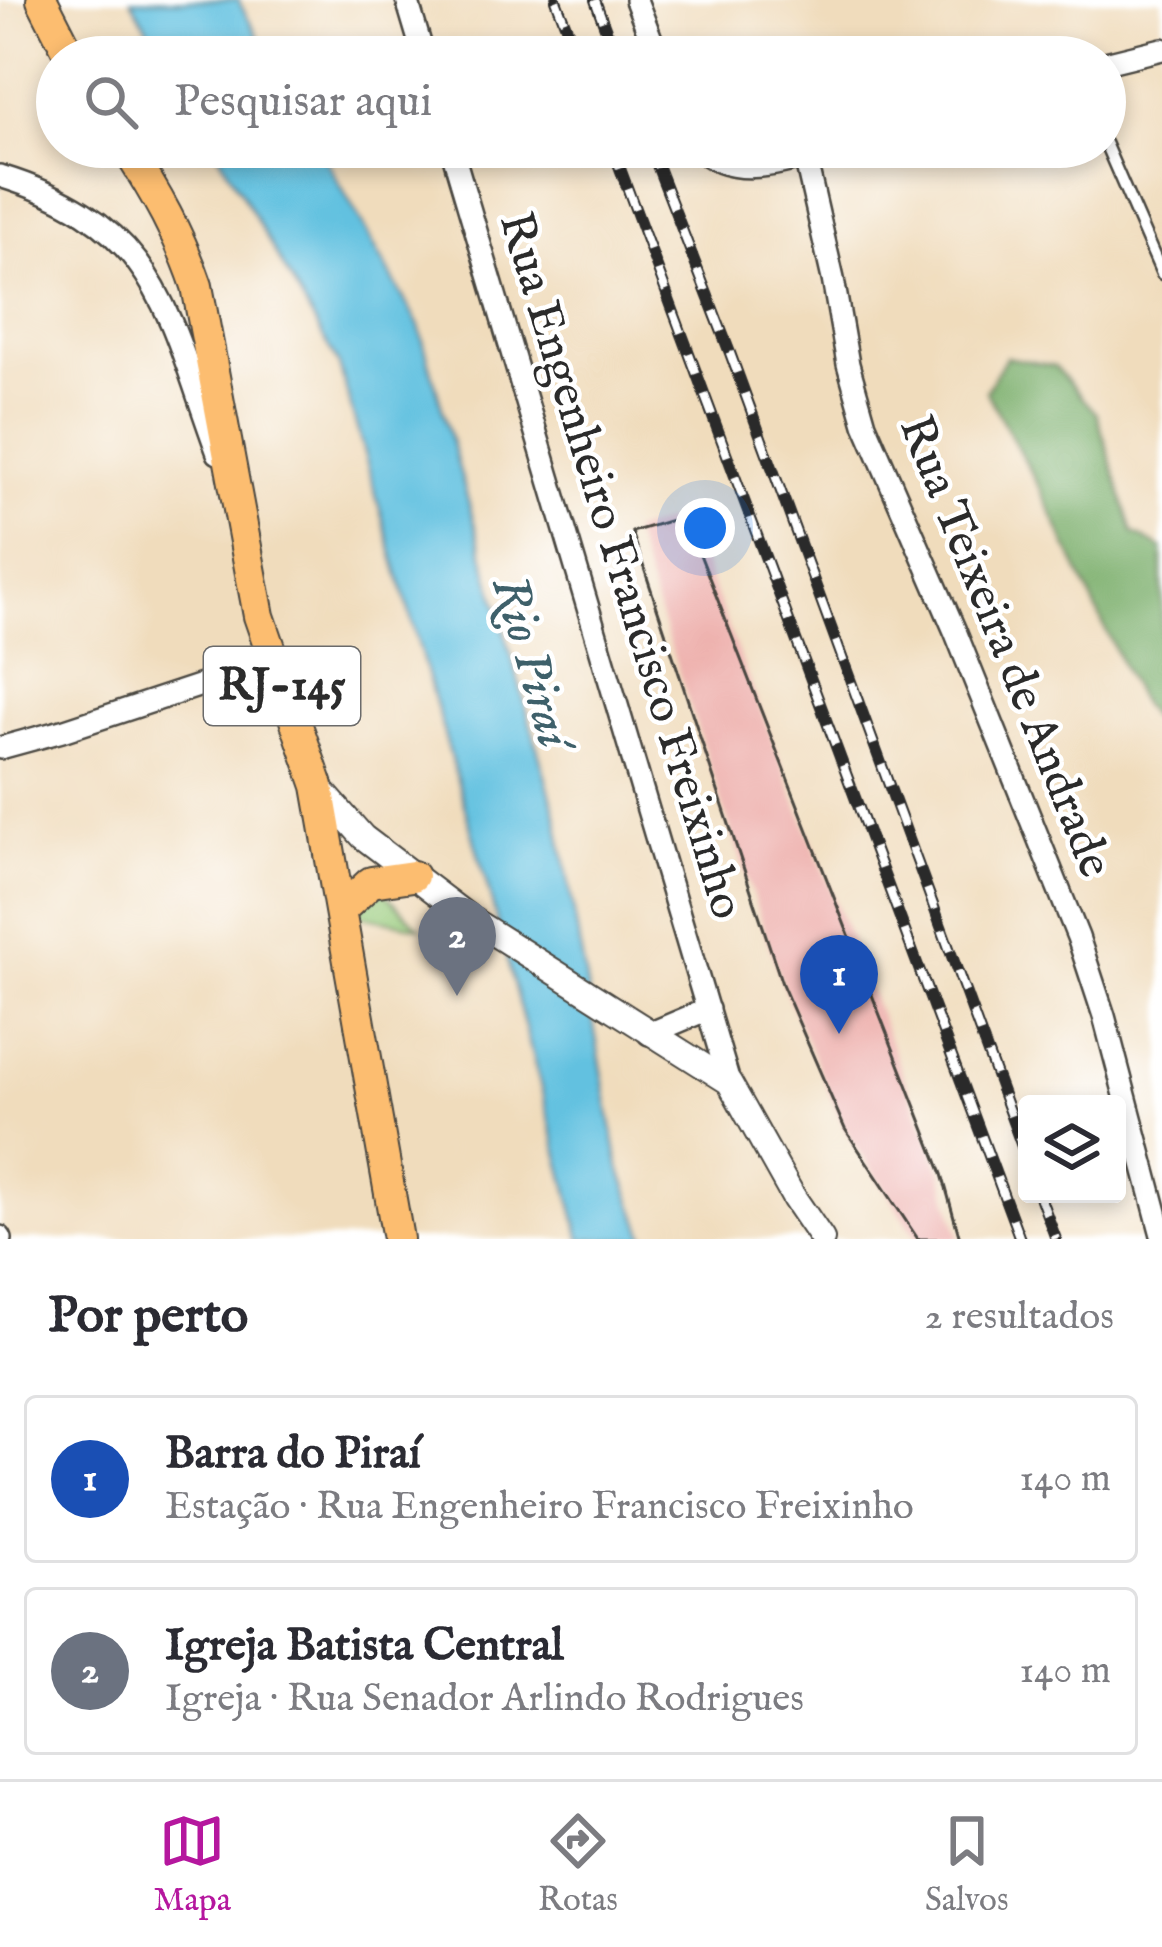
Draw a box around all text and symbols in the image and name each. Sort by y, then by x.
search box [36,36,1126,168]
icon: search [78,69,144,135]
text: Pesquisar aqui [174,74,432,131]
street label: Rua Engenheiro Francisco Freixinho [484,206,756,926]
street label: Rua Teixeira de Andrade [884,407,1124,887]
your location [675,498,735,558]
water label: Rio Piraí [475,569,587,762]
road number: RJ-145 [204,647,360,725]
pin: 2 [418,897,496,996]
pin: 1 [800,935,878,1034]
map controls [1018,1095,1126,1203]
button: layers [1018,1095,1126,1203]
text: Por perto [48,1285,248,1350]
text: 2 resultados [925,1293,1114,1342]
text: Barra do Piraí [165,1426,421,1483]
text: 1 [83,1455,97,1504]
text: 140 m [1020,1455,1111,1504]
text: Estação · Rua Engenheiro Francisco Freixinho [165,1483,914,1532]
text: Igreja Batista Central [165,1618,564,1675]
text: 2 [81,1647,99,1696]
text: 140 m [1020,1647,1111,1696]
text: Igreja · Rua Senador Arlindo Rodrigues [165,1675,804,1724]
tab: Mapa [154,1808,231,1922]
tab: Rotas [538,1808,618,1922]
tab: Salvos [925,1808,1008,1922]

